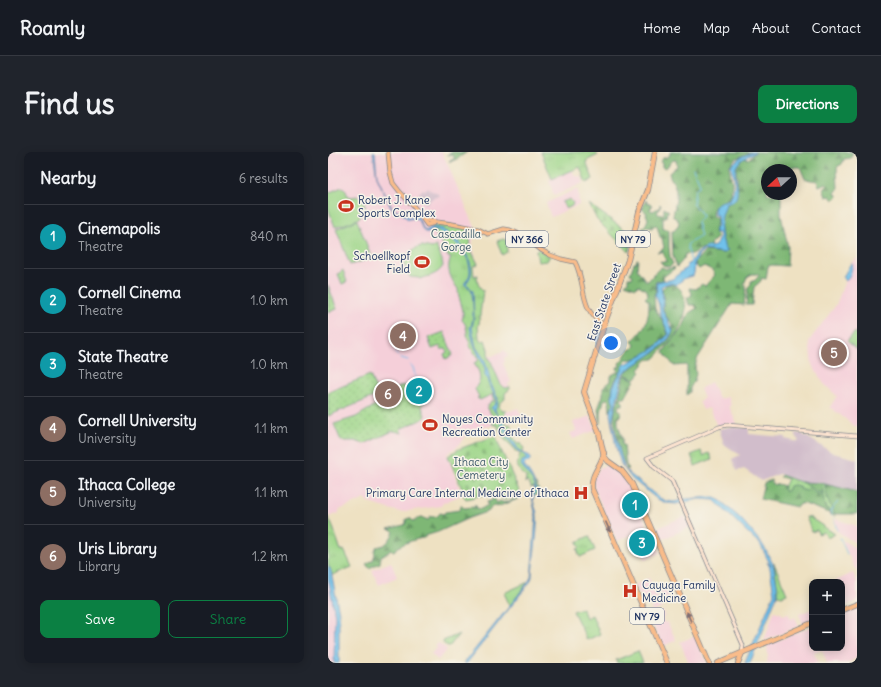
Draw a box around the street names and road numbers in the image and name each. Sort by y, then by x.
road number: NY 366 [506,231,548,247]
road number: NY 79 [616,231,650,247]
street label: East State Street [584,261,624,343]
road number: NY 79 [630,608,664,624]

